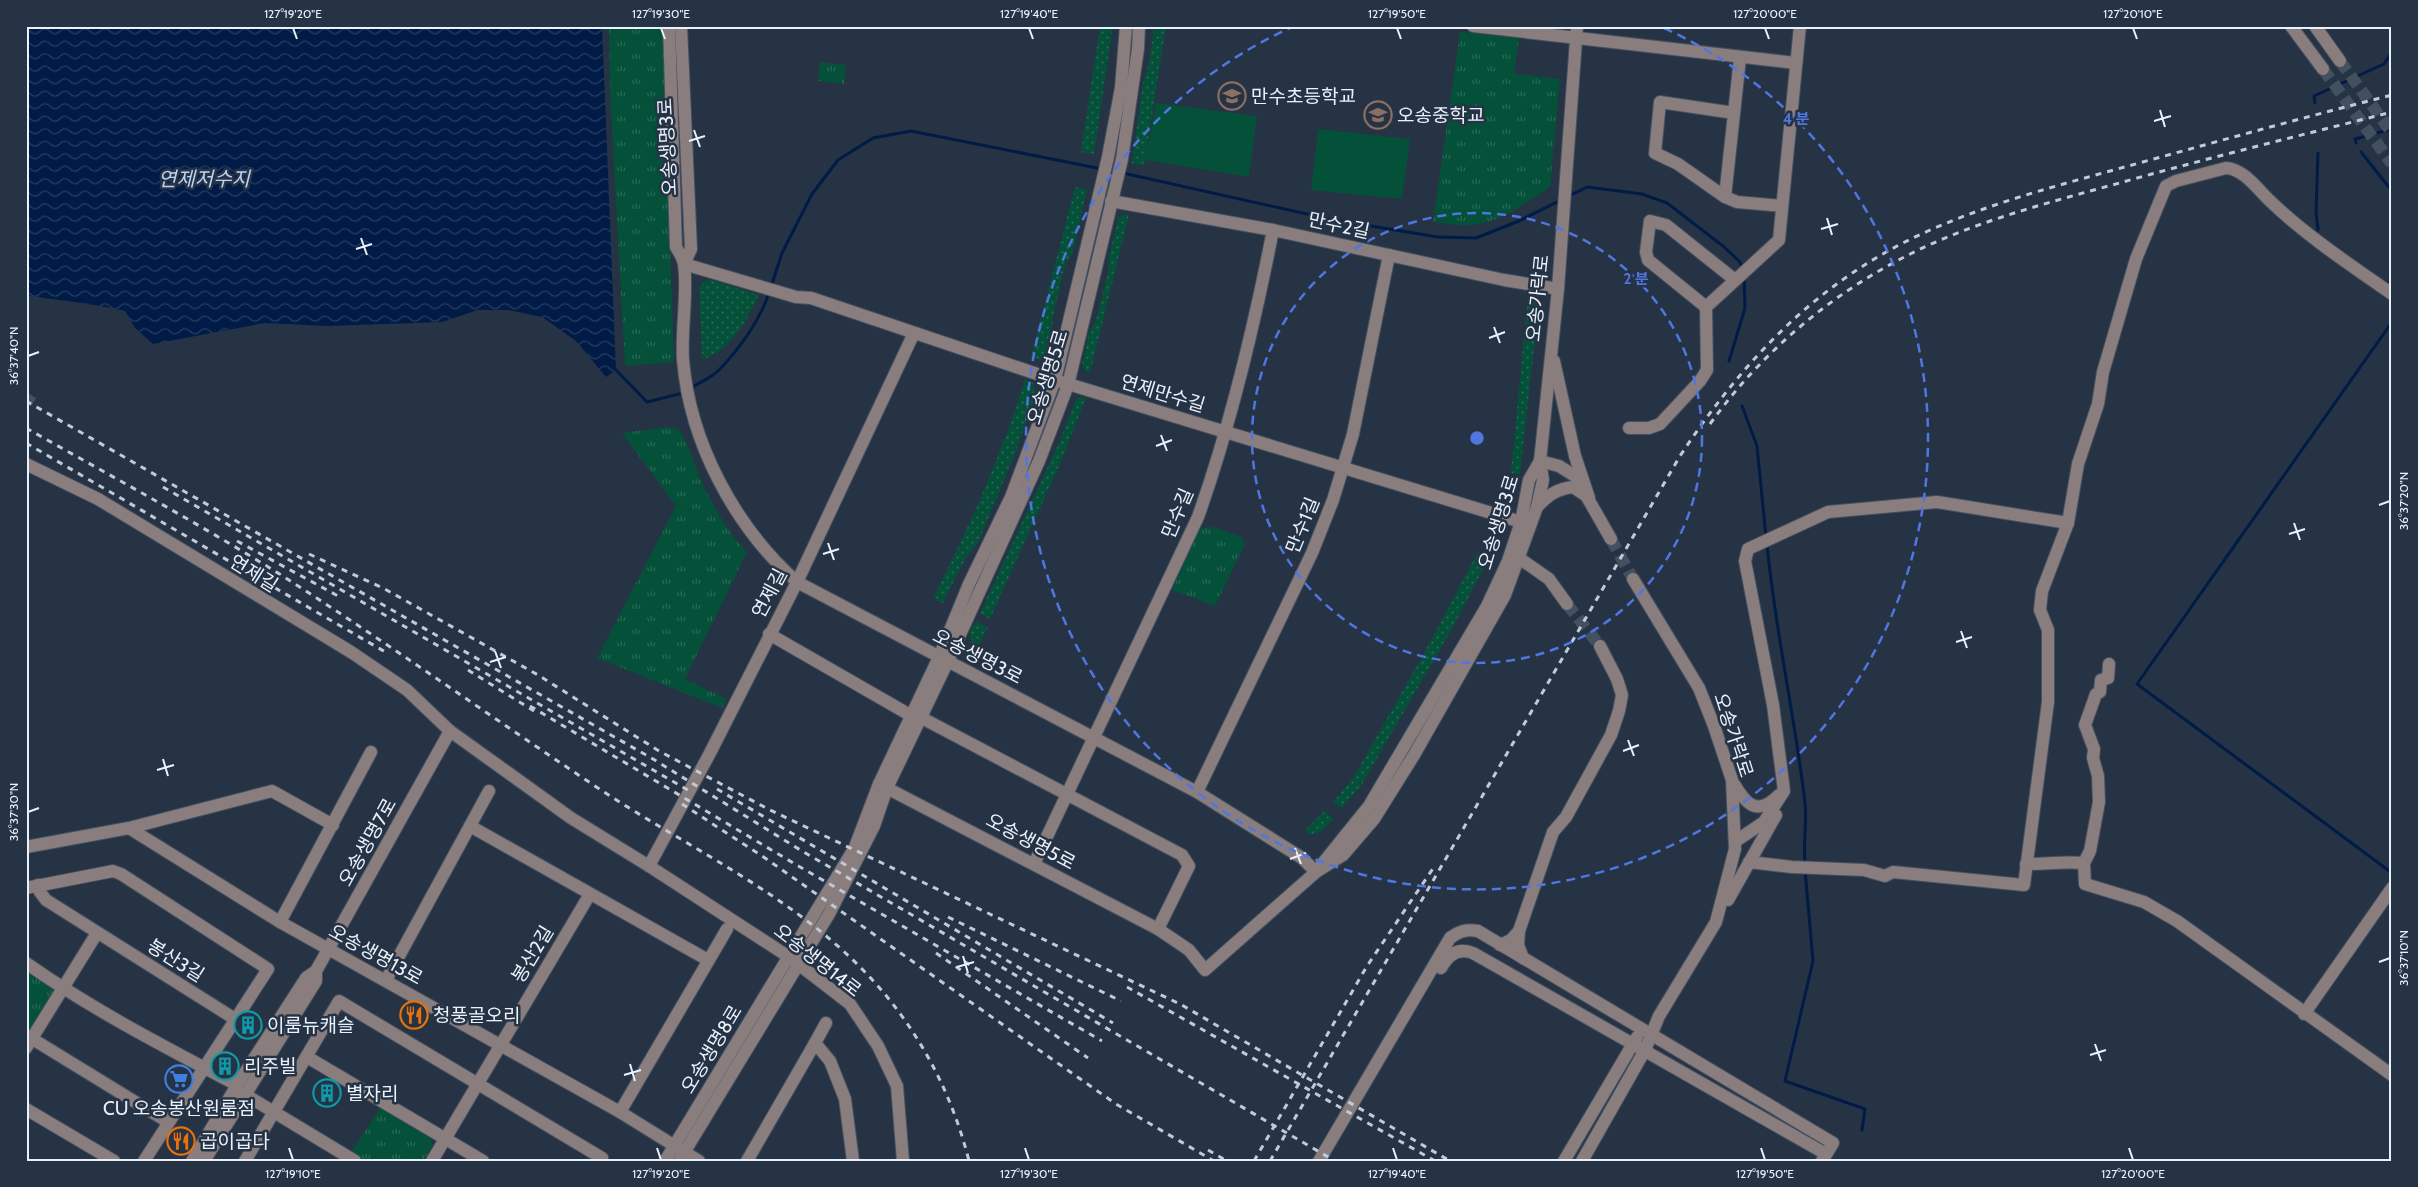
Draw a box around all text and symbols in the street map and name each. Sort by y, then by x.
text: 127°19'20"E [264,6,322,21]
text: 127°19'30"E [632,6,690,21]
text: 127°19'40"E [1000,6,1058,21]
text: 127°19'50"E [1368,6,1426,21]
text: 127°20'00"E [1733,6,1797,21]
text: 127°20'10"E [2103,6,2163,21]
school or university icon: 만수초등학교 [1217,81,1247,111]
place label: 만수초등학교 [1251,85,1356,108]
street label: 오송생명3로 [653,98,682,196]
school or university icon: 오송중학교 [1363,100,1393,130]
place label: 오송중학교 [1397,104,1484,127]
text: 4 분 [1783,110,1809,128]
water label: 연제저수지 [158,167,252,191]
street label: 만수2길 [1306,208,1372,243]
street label: 오송가락로 [1521,253,1554,343]
text: 2 분 [1623,270,1649,288]
text: 36°37'40"N [6,327,21,385]
street label: 오송생명5로 [1022,327,1073,427]
street label: 연제만수길 [1118,370,1208,417]
centre of rings [1468,429,1486,447]
street label: 오송생명3로 [1473,472,1524,572]
text: 36°37'20"N [2396,472,2411,530]
street label: 만수길 [1157,485,1198,542]
street label: 만수1길 [1281,494,1324,557]
street label: 연제길 [225,550,282,597]
street label: 연제길 [747,565,792,622]
street label: 오송생명3로 [929,624,1027,689]
street label: 오송가락로 [1709,690,1758,780]
text: 36°37'30"N [6,783,21,841]
street label: 오송생명7로 [334,794,401,890]
street label: 오송생명5로 [982,808,1079,875]
street label: 오송생명13로 [325,919,427,990]
street label: 오송생명14로 [769,919,866,1002]
street label: 봉산2길 [507,922,558,987]
text: 36°37'10"N [2396,930,2411,986]
street label: 봉산3길 [143,934,208,987]
restaurant icon: 청풍골오리 [399,1000,429,1030]
street label: 오송생명8로 [676,1001,747,1098]
place label: 청풍골오리 [433,1004,520,1027]
building icon: 이룸뉴캐슬 [233,1010,263,1040]
place label: 이룸뉴캐슬 [267,1014,354,1037]
building icon: 리주빌 [210,1051,240,1081]
place label: 리주빌 [244,1055,296,1078]
supermarket icon: CU 오송봉산원룸점 [164,1064,194,1094]
building icon: 별자리 [312,1078,342,1108]
place label: 별자리 [346,1082,398,1105]
place label: CU 오송봉산원룸점 [103,1097,255,1120]
restaurant icon: 곱이곱다 [166,1126,196,1156]
place label: 곱이곱다 [200,1130,270,1153]
text: 127°19'10"E [265,1166,321,1181]
text: 127°19'20"E [632,1166,690,1181]
text: 127°19'30"E [1000,1166,1058,1181]
text: 127°19'40"E [1368,1166,1426,1181]
text: 127°19'50"E [1736,1166,1794,1181]
text: 127°20'00"E [2101,1166,2165,1181]

